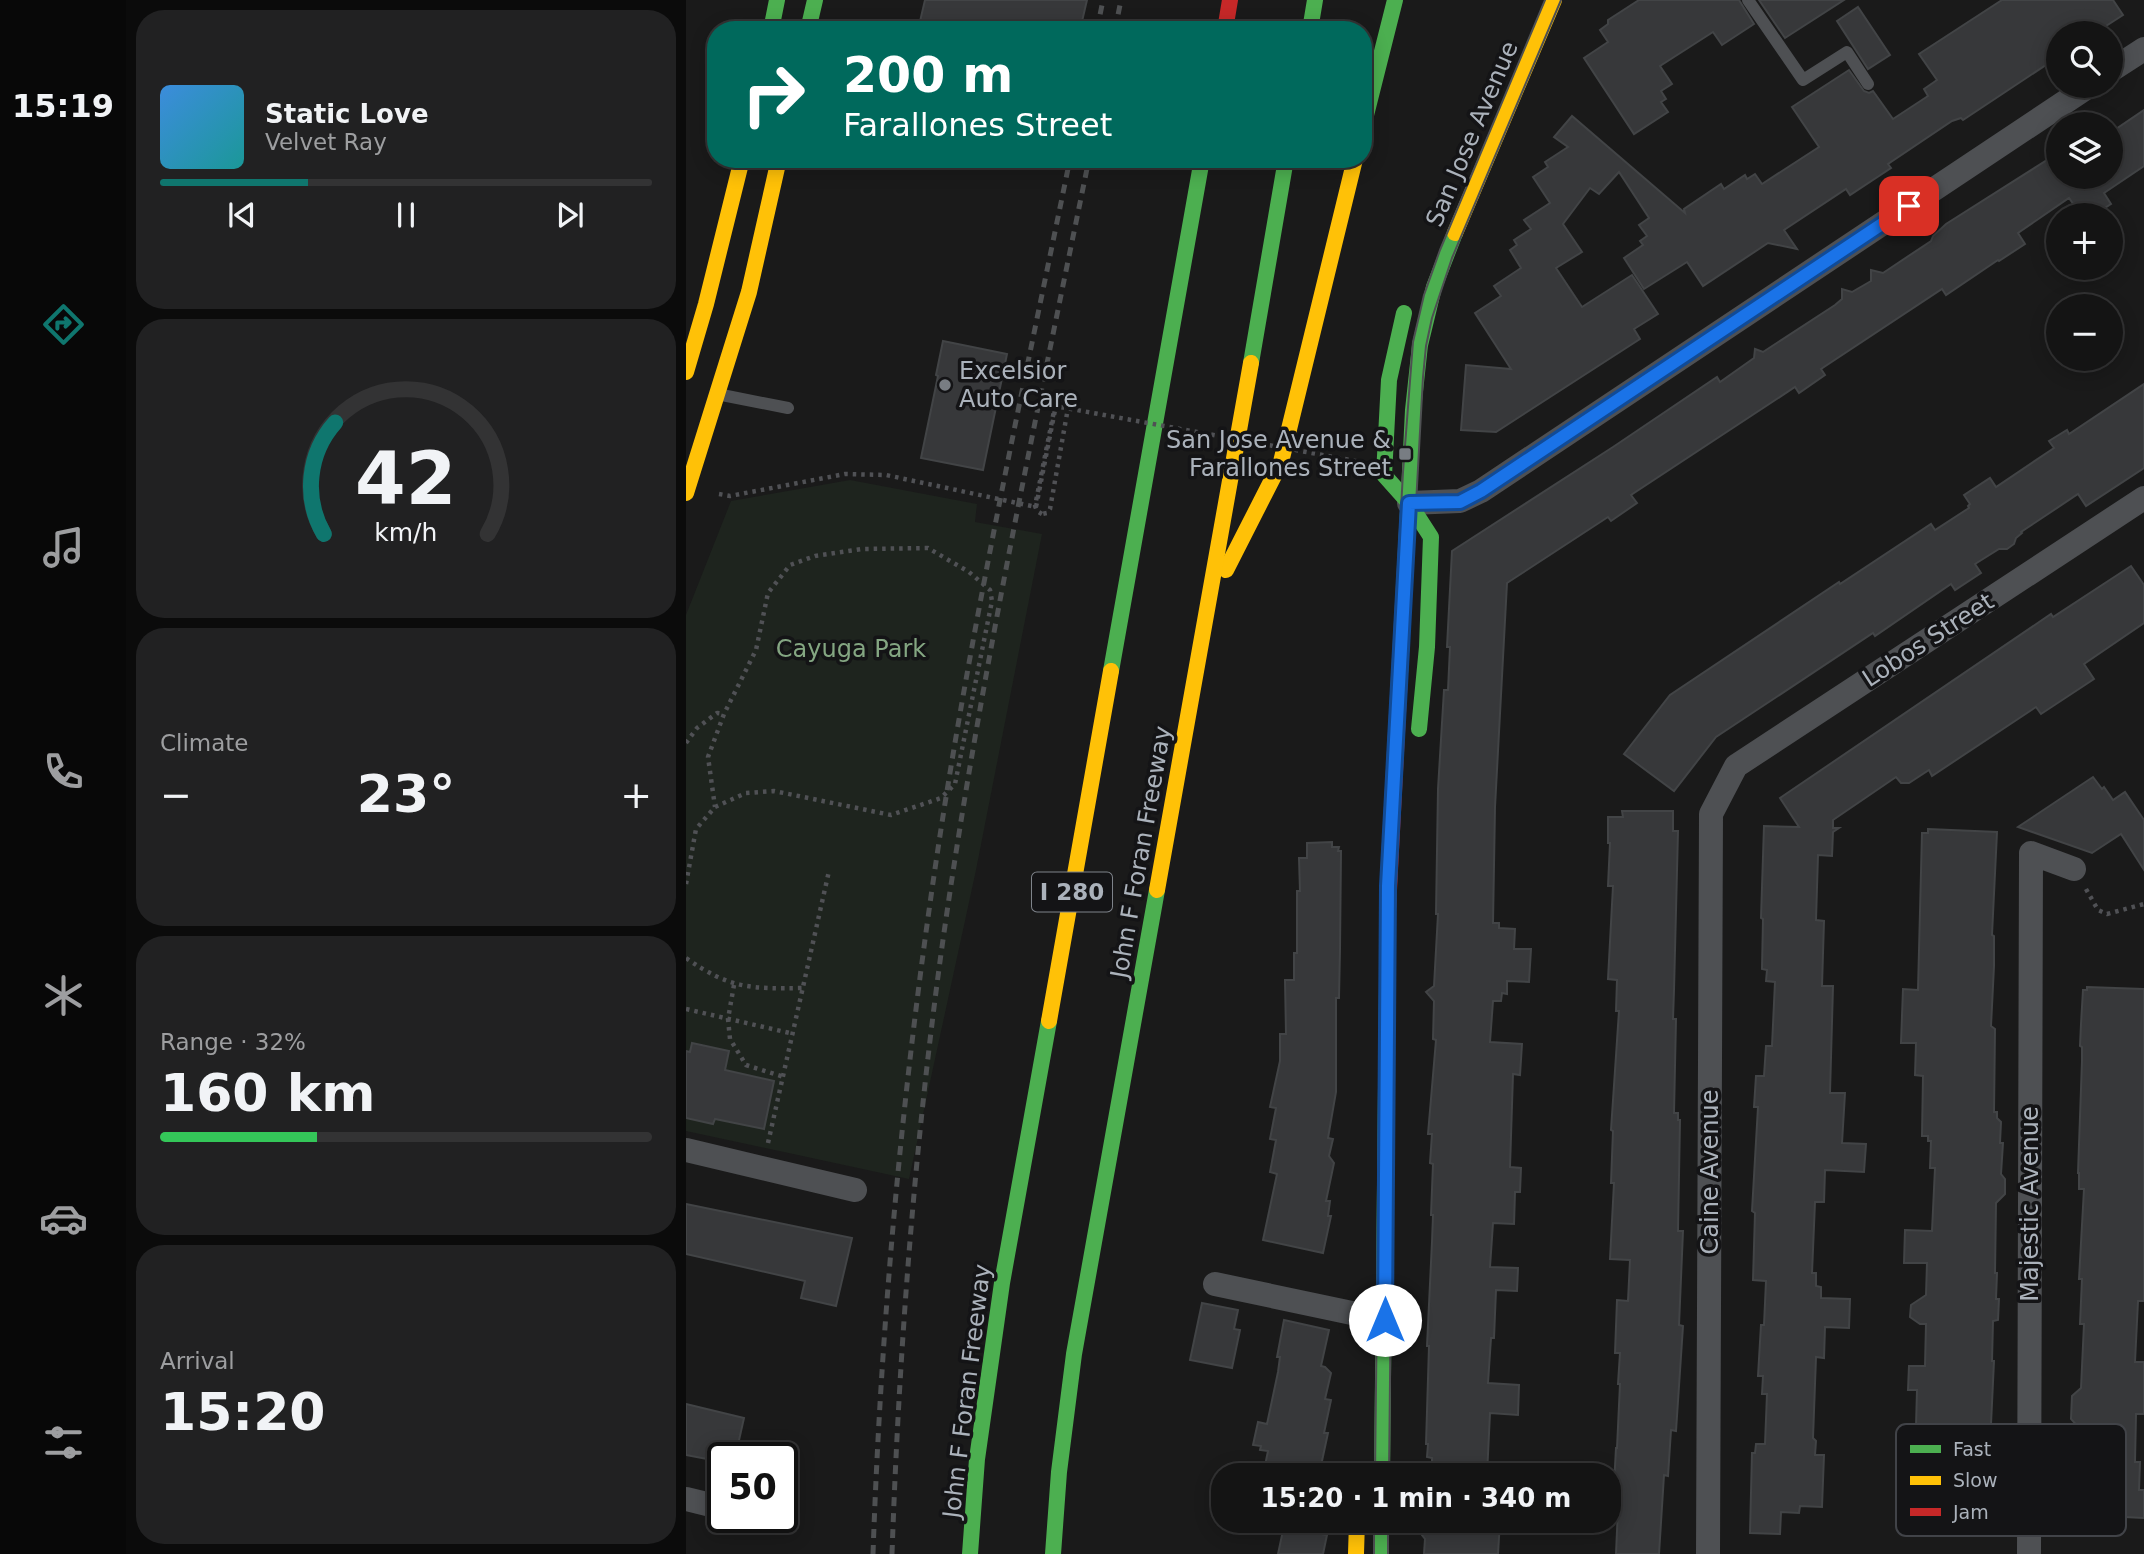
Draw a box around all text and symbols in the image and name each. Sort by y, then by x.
map controls [2046,21,2123,371]
button: search [2046,21,2123,98]
street label: San Jose Avenue [1420,37,1524,231]
text: 200 m [843,47,1013,104]
icon: right [728,49,819,140]
text: 15:19 [12,87,114,125]
text: Static Love [265,99,429,129]
text: Farallones Street [843,106,1112,144]
button: layers [2046,112,2123,189]
text: Velvet Ray [265,129,387,155]
pin [1879,176,1939,236]
icon: arrive [1890,187,1928,225]
icon: previous [223,196,261,234]
icon: pause [387,196,425,234]
icon: next [551,196,589,234]
button: + [2046,203,2123,280]
button: − [2046,294,2123,371]
icon: directions [39,300,88,349]
place label: Excelsior Auto Care [959,357,1078,413]
marker: Excelsior Auto Care [937,377,953,393]
place label: San Jose Avenue & Farallones Street [1166,426,1391,482]
text: 42 [355,437,457,522]
marker: San Jose Avenue & Farallones Street [1397,446,1413,462]
text: km/h [374,518,438,547]
icon: music [39,523,88,572]
street label: Lobos Street [1857,587,1999,693]
park label: Cayuga Park [776,635,926,663]
street label: John F Foran Freeway [1105,724,1177,982]
text: Climate [160,730,249,756]
icon: phone [39,747,88,796]
text: 23° [357,764,455,824]
text: − [160,773,192,817]
text: + [620,773,652,817]
road number: I 280 [1032,872,1112,912]
icon: climate [39,971,88,1020]
text: Range · 32% [160,1029,306,1055]
text: 160 km [160,1063,375,1123]
street label: Caine Avenue [1696,1090,1724,1254]
street label: Majestic Avenue [2016,1106,2044,1302]
icon: car [39,1194,88,1243]
street label: John F Foran Freeway [937,1262,996,1522]
position arrow [1348,1283,1422,1357]
text: Arrival [160,1348,235,1374]
text: 15:20 [160,1382,326,1442]
icon: filters [39,1418,88,1467]
legend [1896,1424,2126,1536]
text: Fast [1953,1438,1991,1460]
speed limit sign: 50 [707,1442,798,1533]
text: Slow [1953,1469,1998,1491]
text: 15:20 · 1 min · 340 m [1261,1483,1571,1513]
text: Jam [1952,1501,1989,1523]

